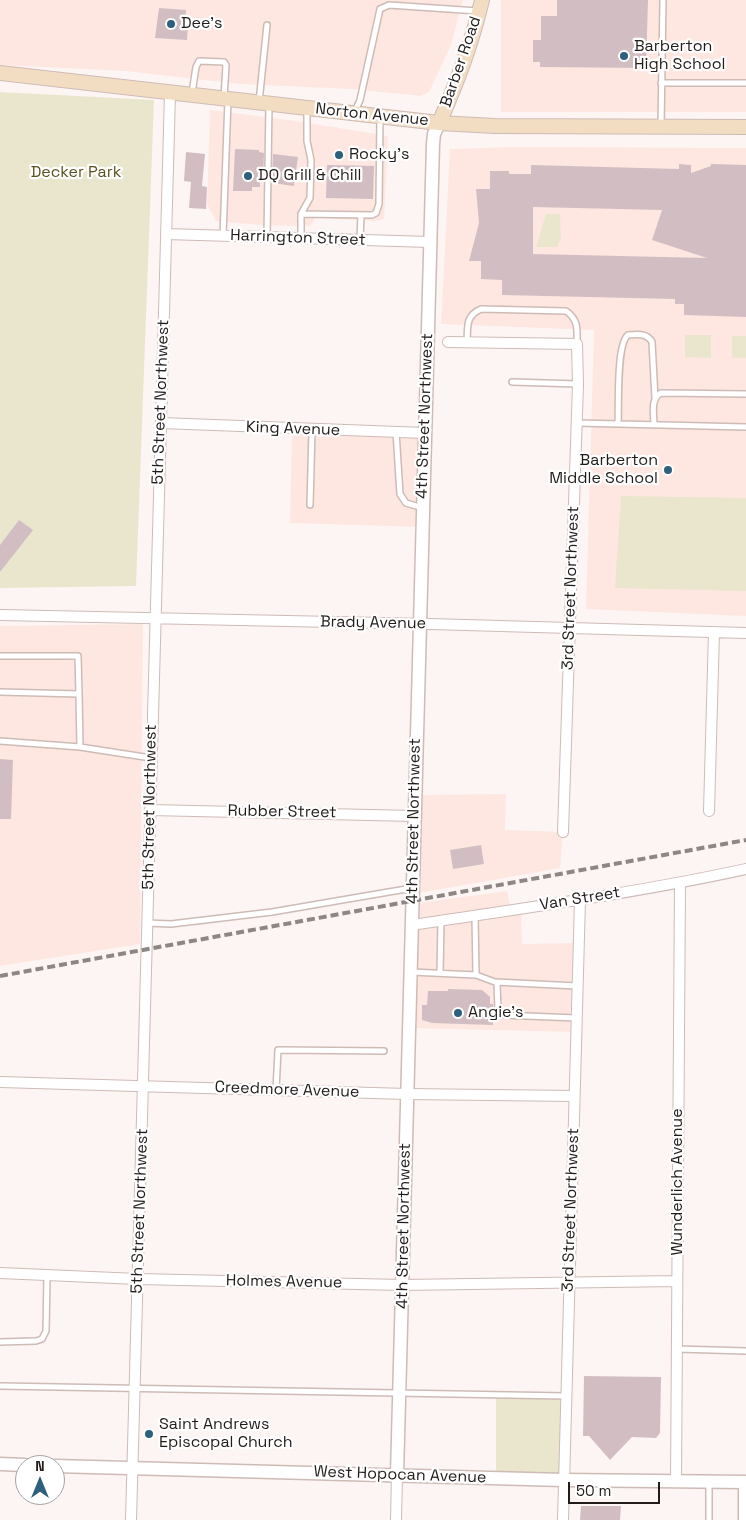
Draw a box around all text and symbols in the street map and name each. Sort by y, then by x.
place label: Dee's [181,14,222,34]
street label: Barber Road [436,14,486,110]
marker: Dee's [165,18,177,30]
place label: Barberton High School [634,37,725,75]
marker: Barberton High School [618,50,630,62]
street label: Norton Avenue [314,99,430,131]
place label: Rocky's [349,145,409,165]
marker: Rocky's [333,149,345,161]
park label: Decker Park [31,163,121,183]
place label: DQ Grill & Chill [258,166,362,186]
marker: DQ Grill & Chill [242,170,254,182]
street label: Harrington Street [230,226,366,250]
street label: 5th Street Northwest [149,319,173,485]
street label: 4th Street Northwest [413,333,437,499]
street label: King Avenue [246,418,340,440]
place label: Barberton Middle School [549,451,658,489]
marker: Barberton Middle School [662,464,674,476]
street label: 3rd Street Northwest [559,506,583,670]
street label: Brady Avenue [320,612,426,634]
street label: 5th Street Northwest [139,724,161,890]
street label: 4th Street Northwest [403,738,425,904]
street label: Rubber Street [227,801,337,823]
street label: Van Street [538,883,622,915]
place label: Angie's [468,1003,523,1023]
marker: Angie's [452,1007,464,1019]
street label: Creedmore Avenue [214,1078,360,1102]
street label: Wunderlich Avenue [668,1108,688,1256]
street label: 5th Street Northwest [128,1128,152,1294]
street label: 3rd Street Northwest [559,1128,583,1292]
street label: 4th Street Northwest [393,1143,415,1309]
street label: Holmes Avenue [226,1271,342,1293]
place label: Saint Andrews Episcopal Church [159,1415,293,1453]
marker: Saint Andrews Episcopal Church [143,1428,155,1440]
north arrow [15,1455,65,1505]
text: N [35,1457,45,1475]
street label: West Hopocan Avenue [313,1462,487,1488]
scale bar [571,1472,664,1504]
text: 50 m [576,1481,611,1500]

